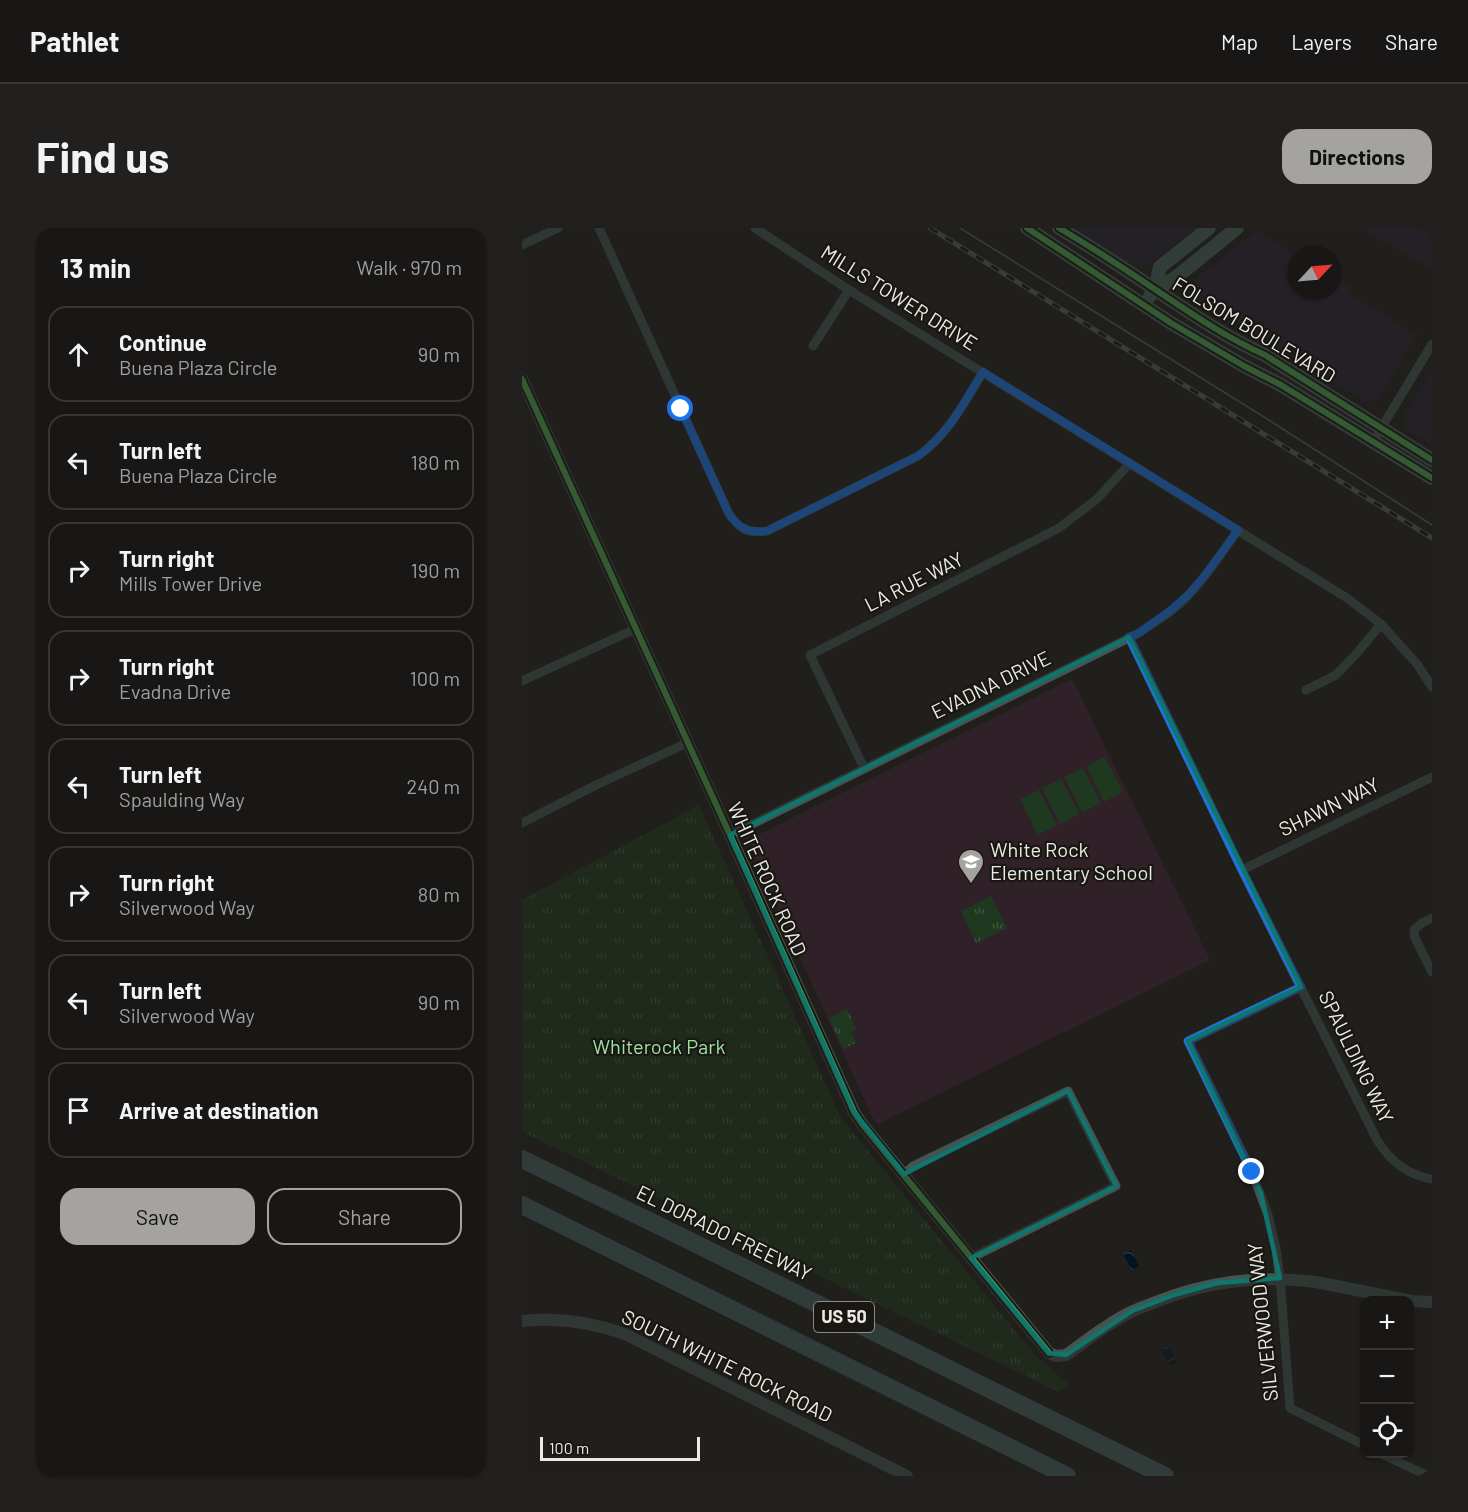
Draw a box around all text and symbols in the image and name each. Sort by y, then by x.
text: Pathlet [30,24,119,58]
text: Map [1221,29,1258,54]
text: Layers [1291,29,1352,54]
text: Share [1385,29,1438,54]
button: Directions [1282,129,1432,184]
text: Find us [36,131,169,181]
street label: MILLS TOWER DRIVE [817,239,982,355]
north arrow [1288,246,1342,300]
text: 13 min [60,252,131,283]
text: Walk · 970 m [357,255,462,279]
street label: FOLSOM BOULEVARD [1169,271,1340,387]
text: Continue [119,329,207,355]
icon: ahead [62,338,95,371]
text: 90 m [418,342,460,366]
text: Buena Plaza Circle [119,355,278,379]
route start [667,395,693,421]
text: Turn left [119,437,202,463]
icon: left [62,446,95,479]
text: 180 m [411,450,460,474]
text: Buena Plaza Circle [119,463,278,487]
text: Turn right [119,545,214,571]
street label: LA RUE WAY [860,546,967,616]
icon: right [62,554,95,587]
text: 190 m [411,558,460,582]
text: Mills Tower Drive [119,571,262,595]
street label: EVADNA DRIVE [927,645,1054,723]
text: Turn right [119,653,214,679]
icon: right [62,662,95,695]
text: 100 m [410,666,460,690]
text: Evadna Drive [119,679,231,703]
text: Turn left [119,761,202,787]
icon: left [62,770,95,803]
street label: SHAWN WAY [1274,772,1383,841]
text: 240 m [406,774,460,798]
text: Spaulding Way [119,787,245,811]
street label: WHITE ROCK ROAD [723,798,813,959]
place label: White Rock Elementary School [990,837,1153,884]
school or university icon: White Rock Elementary School [956,847,986,885]
text: Turn right [119,869,214,895]
icon: right [62,878,95,911]
text: 80 m [418,882,460,906]
text: Silverwood Way [119,895,255,919]
text: Turn left [119,977,202,1003]
icon: left [62,986,95,1019]
street label: SPAULDING WAY [1314,986,1399,1127]
text: 90 m [418,990,460,1014]
text: Silverwood Way [119,1003,255,1027]
park label: Whiterock Park [593,1034,725,1058]
icon: arrive [62,1094,95,1127]
text: Arrive at destination [119,1097,318,1123]
route end [1238,1158,1264,1184]
street label: EL DORADO FREEWAY [633,1179,816,1285]
button: Save [60,1188,255,1245]
button: Share [267,1188,462,1245]
street label: SILVERWOOD WAY [1242,1242,1282,1403]
map controls [1360,1296,1414,1458]
button: + [1360,1296,1414,1350]
road number: US 50 [814,1302,874,1332]
street label: SOUTH WHITE ROCK ROAD [618,1304,837,1427]
button: − [1360,1350,1414,1404]
button: locate [1360,1404,1414,1458]
scale bar [540,1434,700,1462]
text: 100 m [549,1438,589,1457]

